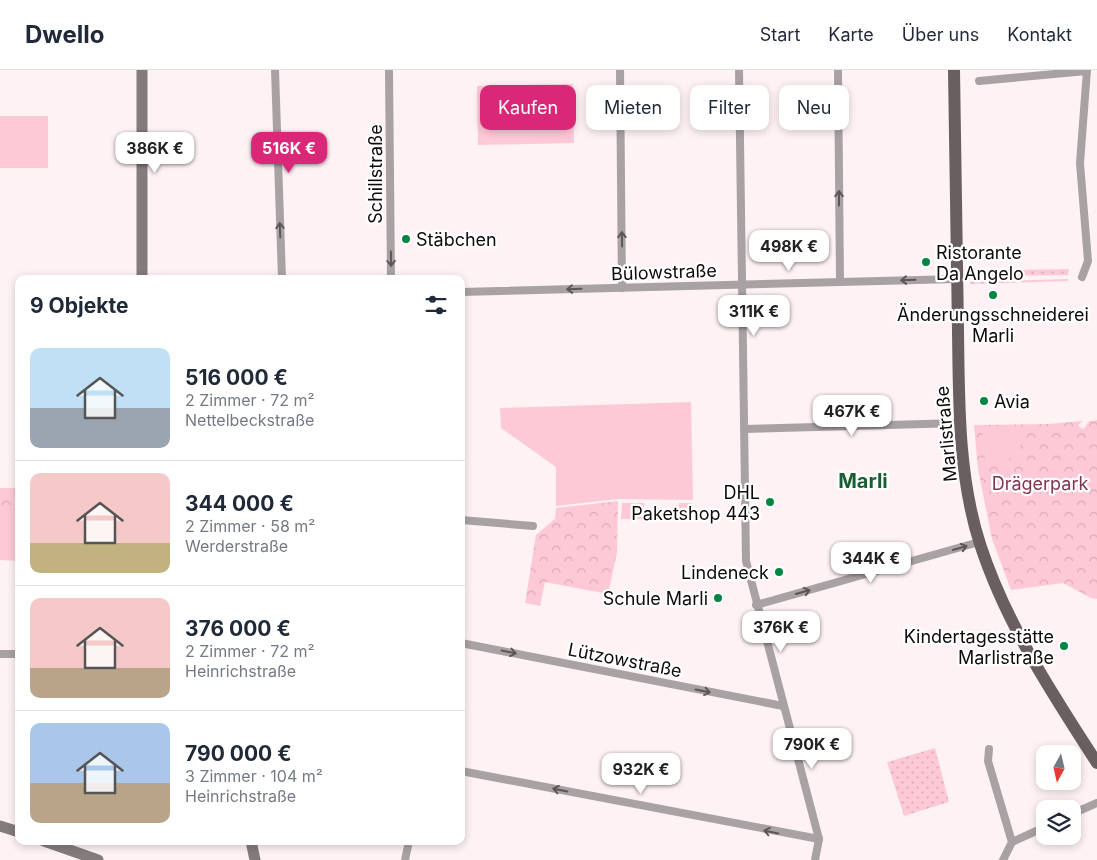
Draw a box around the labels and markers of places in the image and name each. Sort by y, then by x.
pin: 386K € [114,132,196,174]
pin: 516K € [248,132,330,174]
place label: Stäbchen [416,229,497,250]
pin: 498K € [748,230,830,272]
marker: Stäbchen [400,233,412,245]
place label: Ristorante Da Angelo [936,242,1024,284]
marker: Ristorante Da Angelo [920,256,932,268]
marker: Änderungsschneiderei Marli [987,289,999,301]
pin: 311K € [713,294,795,337]
place label: Änderungsschneiderei Marli [897,303,1089,346]
place label: Avia [994,391,1030,412]
pin: 467K € [811,394,893,437]
marker: Avia [978,395,990,407]
place label: DHL Paketshop 443 [631,482,760,524]
marker: DHL Paketshop 443 [764,496,776,508]
pin: 344K € [830,542,912,584]
place label: Lindeneck [681,562,769,583]
marker: Lindeneck [773,566,785,578]
place label: Schule Marli [603,588,708,609]
marker: Schule Marli [712,592,724,604]
pin: 376K € [740,610,822,653]
place label: Kindertagesstätte Marlistraße [904,626,1054,668]
marker: Kindertagesstätte Marlistraße [1058,640,1070,652]
pin: 790K € [771,728,853,770]
pin: 932K € [600,752,682,795]

